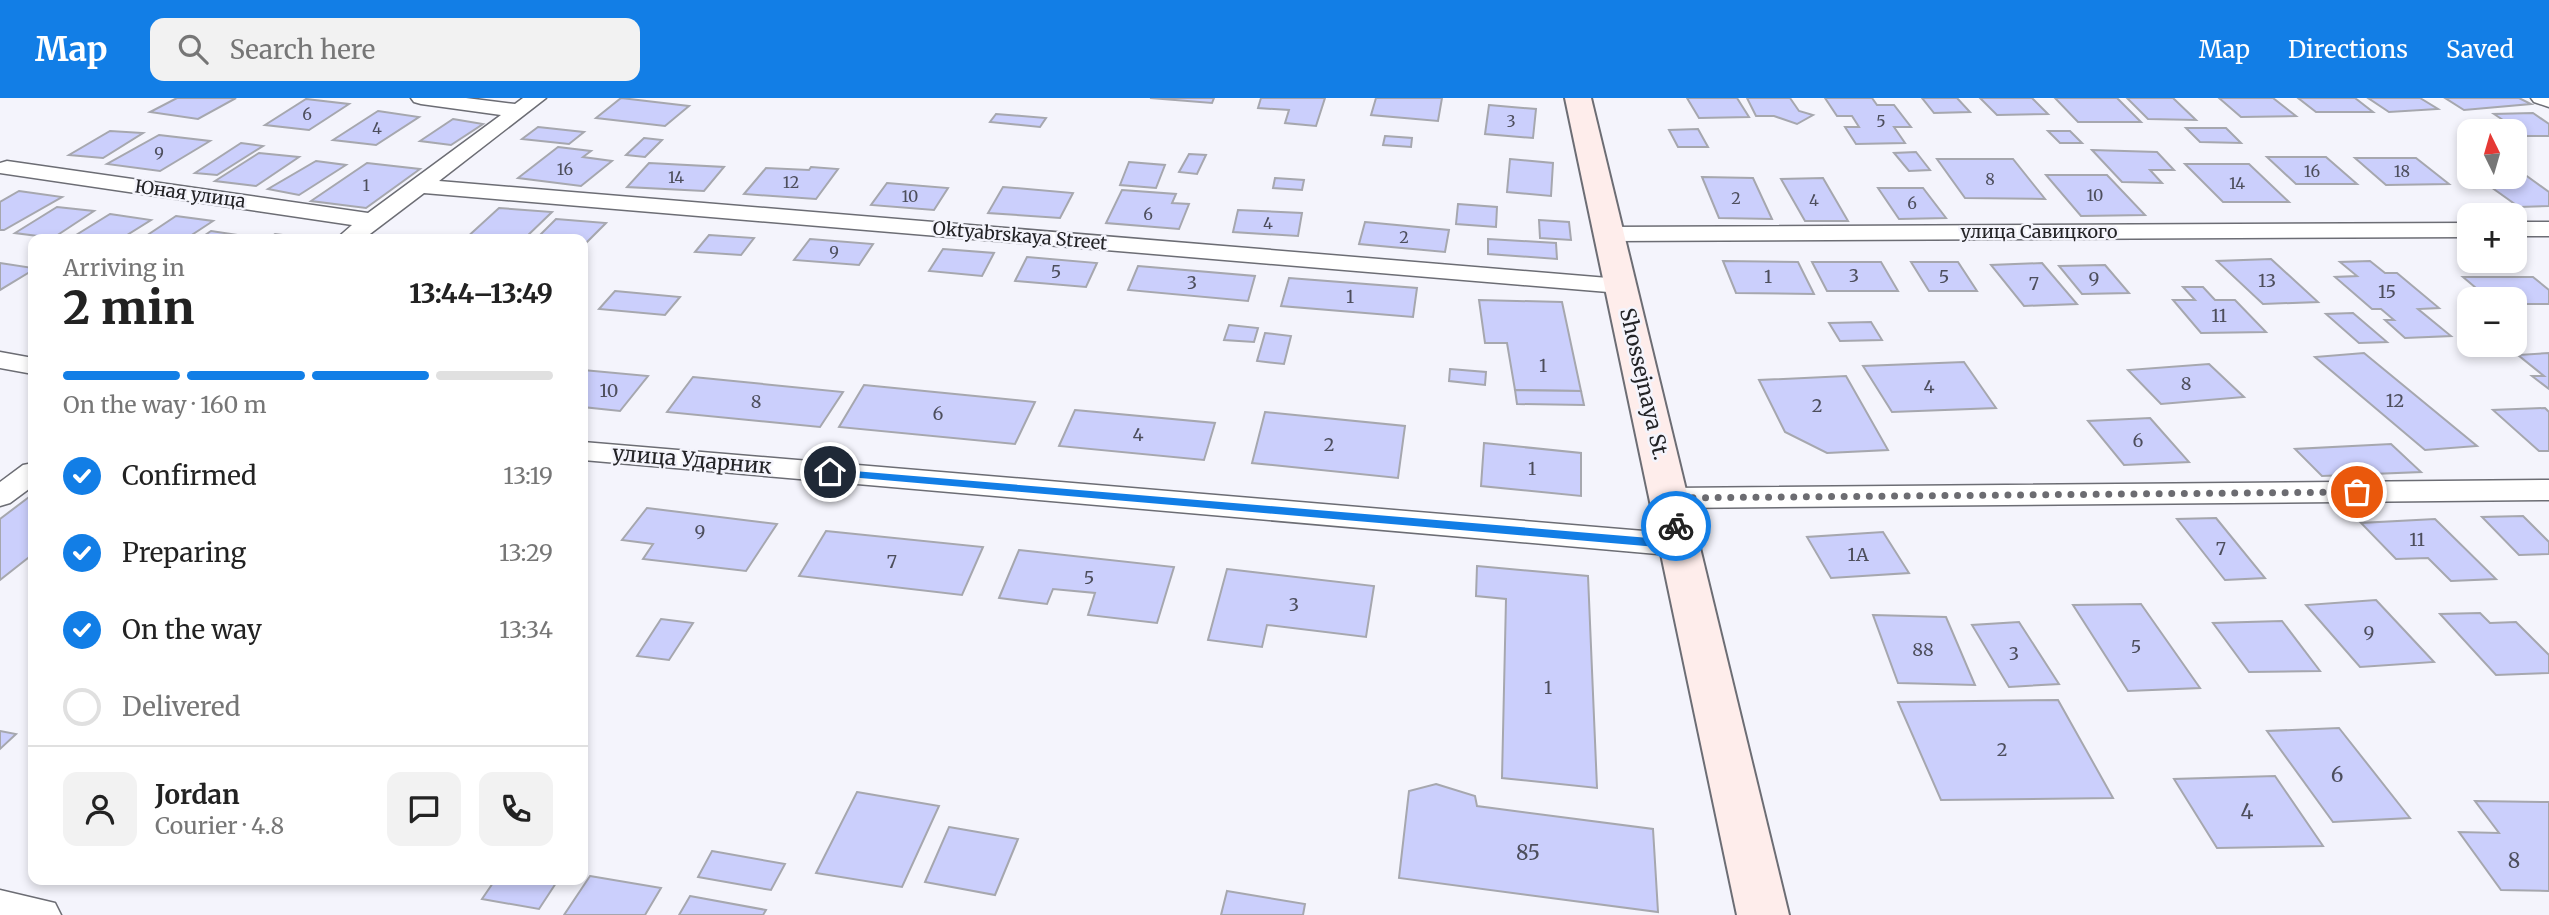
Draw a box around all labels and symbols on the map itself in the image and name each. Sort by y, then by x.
house number: 6 [302,104,312,124]
house number: 3 [1506,111,1516,131]
house number: 5 [1876,111,1886,131]
house number: 4 [372,118,382,138]
north arrow [2457,119,2527,189]
house number: 9 [154,143,164,163]
house number: 16 [557,159,573,179]
house number: 16 [2304,161,2320,181]
house number: 18 [2394,161,2410,181]
house number: 14 [668,167,684,187]
house number: 8 [1985,169,1995,189]
house number: 12 [783,172,799,192]
house number: 14 [2229,173,2245,193]
street label: Юная улица [133,174,247,213]
house number: 1 [362,175,370,195]
house number: 10 [2087,185,2103,205]
house number: 10 [902,186,918,206]
house number: 2 [1731,188,1741,208]
house number: 4 [1809,190,1819,210]
house number: 6 [1907,193,1917,213]
house number: 6 [1143,204,1153,224]
house number: 4 [1263,213,1273,233]
street label: Oktyabrskaya Street [932,216,1108,255]
street label: улица Савицкого [1961,220,2117,243]
house number: 2 [1399,227,1409,247]
house number: 9 [829,242,839,262]
house number: 5 [1051,260,1061,283]
house number: 3 [1849,264,1859,287]
house number: 1 [1764,265,1772,288]
house number: 5 [1939,265,1949,288]
house number: 9 [2089,267,2099,290]
house number: 13 [2258,269,2276,292]
house number: 3 [1187,271,1197,294]
house number: 7 [2029,272,2039,295]
house number: 15 [2378,280,2396,303]
house number: 1 [1346,285,1354,308]
house number: 11 [2211,304,2227,327]
street label: Shossejnaya St. [1614,305,1675,462]
house number: 1 [1539,354,1547,377]
house number: 8 [2181,372,2191,395]
house number: 4 [1923,375,1935,398]
house number: 10 [600,379,618,402]
house number: 12 [2386,389,2404,412]
house number: 8 [751,390,761,413]
house number: 2 [1812,394,1822,417]
house number: 6 [933,402,944,425]
house number: 4 [1132,423,1144,446]
house number: 6 [2133,429,2144,452]
house number: 2 [1324,433,1334,456]
street label: улица Ударник [611,439,773,480]
pin [800,442,860,502]
house number: 1 [1528,457,1536,480]
pin [2327,462,2387,522]
courier [1641,491,1711,561]
house number: 9 [695,520,705,543]
house number: 11 [2409,528,2425,551]
house number: 7 [2216,537,2226,560]
house number: 1А [1847,543,1869,566]
house number: 7 [887,550,897,573]
house number: 5 [1084,566,1094,589]
house number: 3 [1289,593,1299,616]
house number: 9 [2364,621,2374,644]
house number: 5 [2131,635,2141,658]
house number: 88 [1912,638,1934,661]
house number: 3 [2009,642,2019,665]
house number: 1 [1544,676,1552,699]
house number: 2 [1997,738,2007,761]
house number: 6 [2331,761,2343,788]
house number: 4 [2241,798,2254,825]
house number: 85 [1516,839,1540,866]
house number: 8 [2508,847,2520,874]

